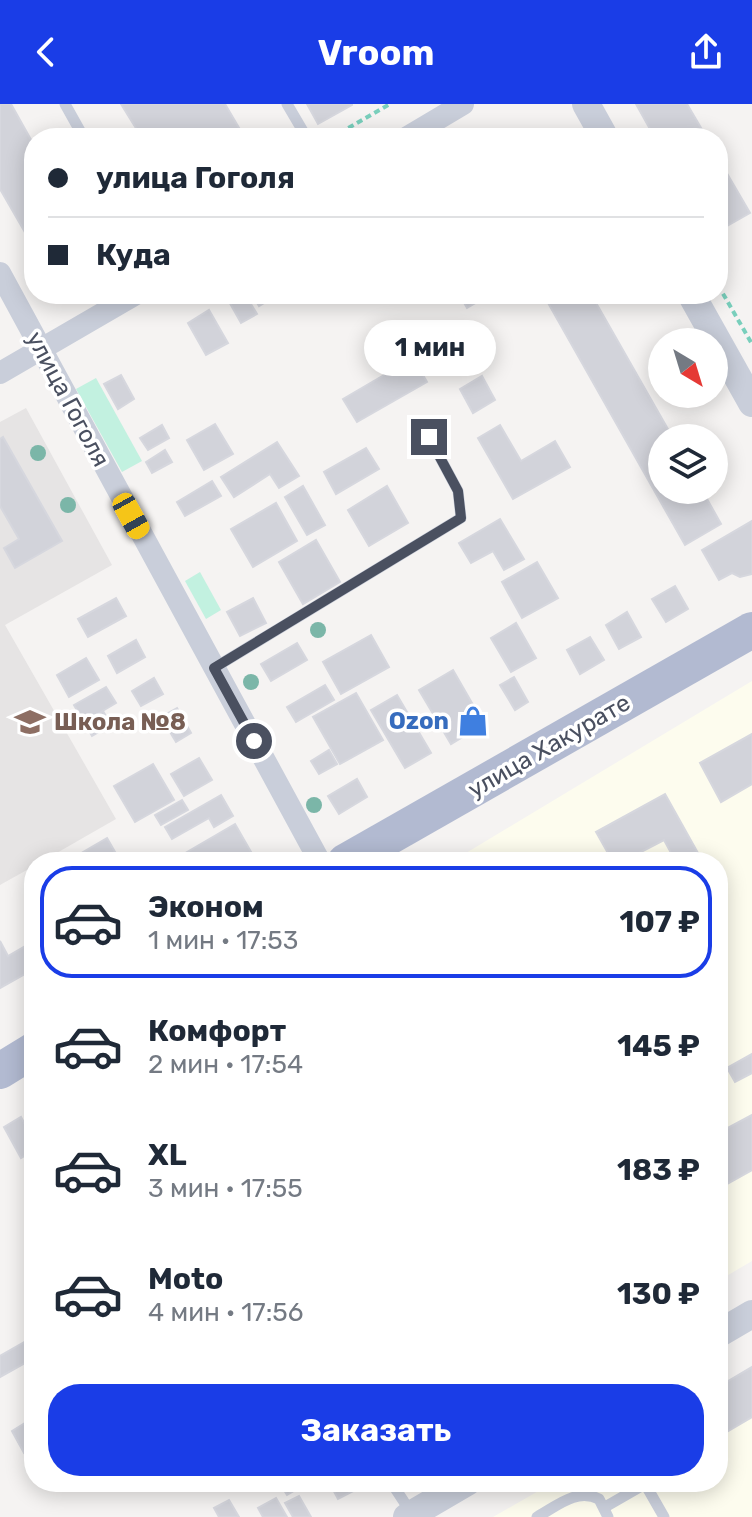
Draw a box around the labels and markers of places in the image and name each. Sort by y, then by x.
shop icon: Ozon [456,704,490,738]
school or university icon: Школа №8 [13,705,47,739]
place label: Ozon [389,707,449,735]
place label: Школа №8 [54,708,186,736]

